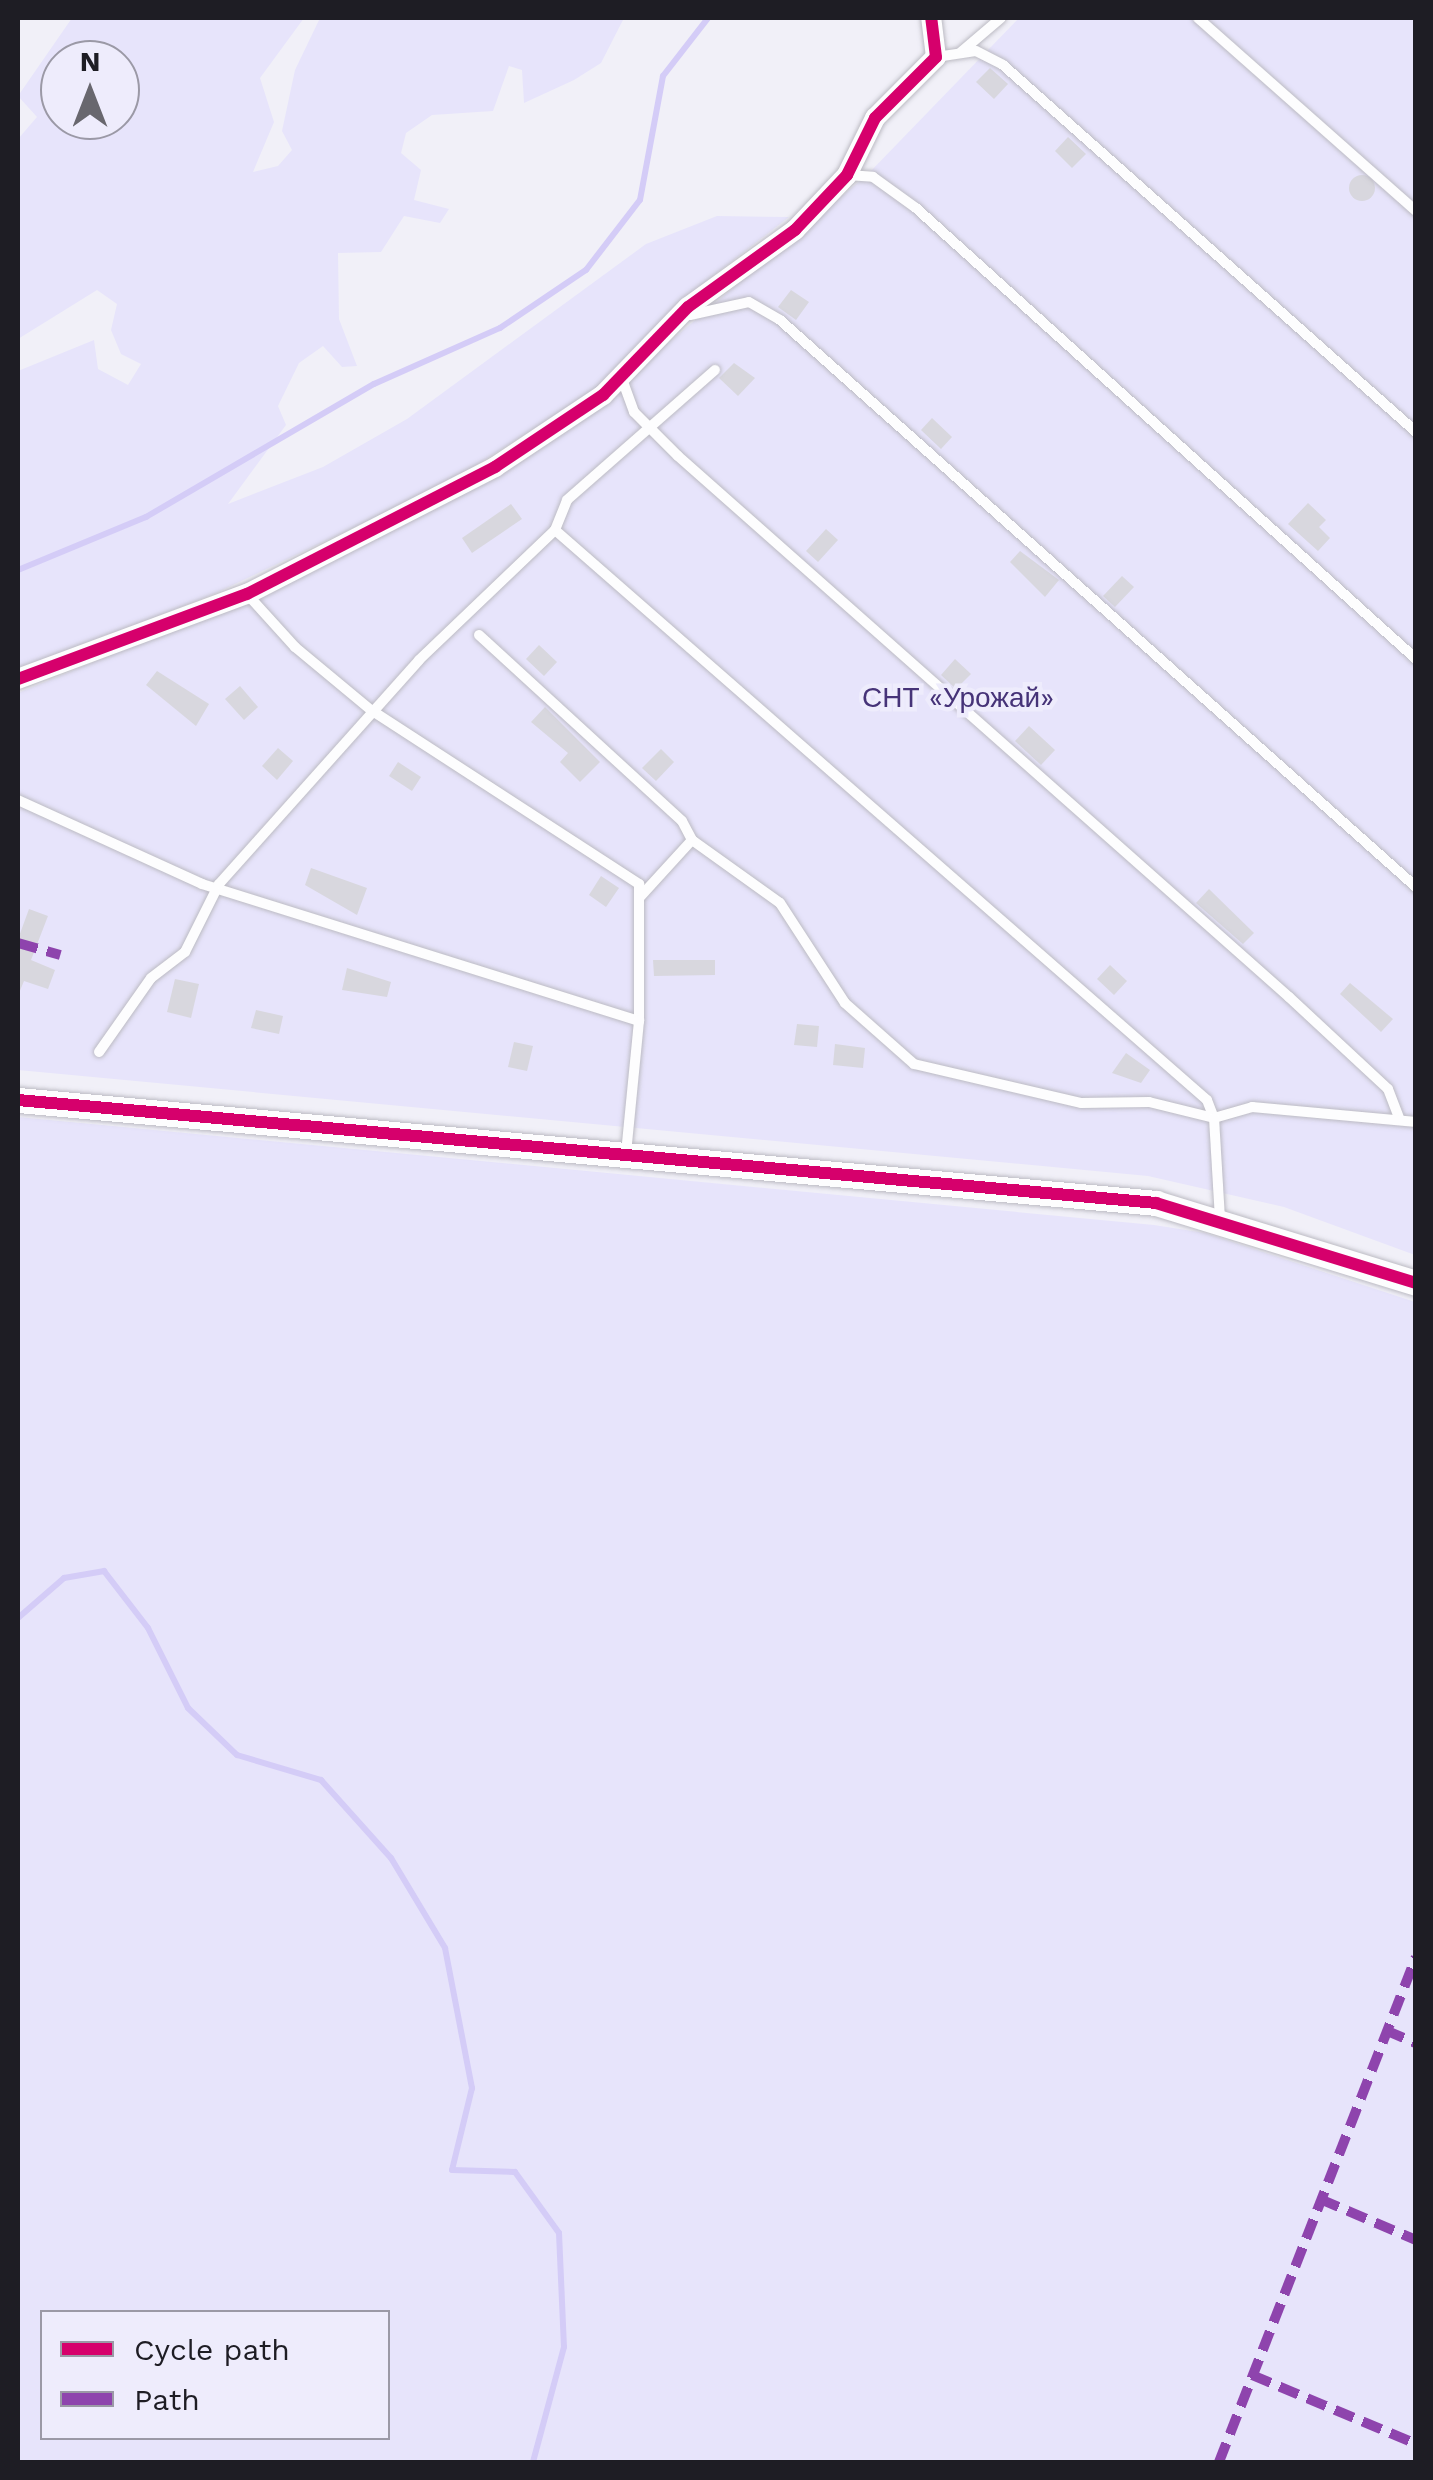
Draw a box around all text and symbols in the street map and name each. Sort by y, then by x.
north arrow [40,40,140,140]
text: N [80,45,100,78]
park label: СНТ «Урожай» [862,681,1054,715]
legend [40,2310,390,2440]
text: Cycle path [134,2332,290,2367]
text: Path [134,2382,200,2417]

